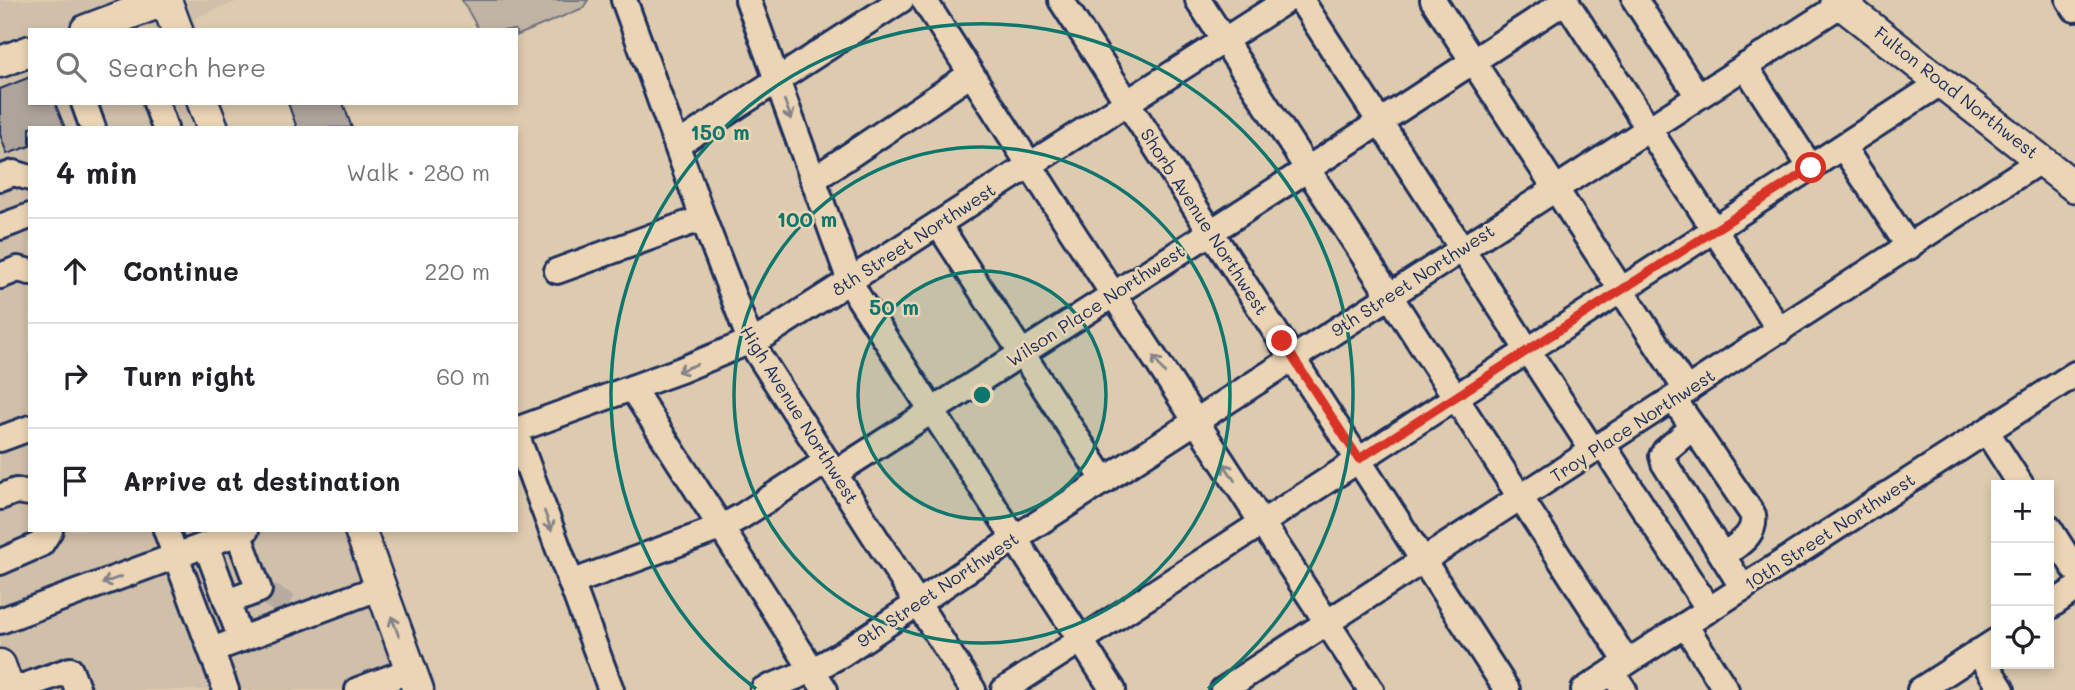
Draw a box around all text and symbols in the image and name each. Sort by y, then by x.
street label: Fulton Road Northwest [1870,21,2044,164]
search box [28,28,518,105]
icon: search [52,48,90,86]
text: Search here [108,50,266,84]
one-way arrow [782,99,795,121]
text: 150 m [690,118,750,145]
street label: Shorb Avenue Northwest [1135,123,1274,319]
text: 4 min [56,152,137,192]
route start [1795,152,1826,183]
text: Walk · 280 m [346,157,490,187]
street label: 8th Street Northwest [827,177,1000,301]
text: 100 m [777,205,837,232]
street label: 9th Street Northwest [1326,218,1499,342]
street label: Wilson Place Northwest [1002,238,1189,372]
icon: ahead [56,252,94,290]
text: Continue [123,254,239,288]
text: 220 m [424,256,490,286]
text: 50 m [869,293,919,320]
street label: High Avenue Northwest [735,321,864,508]
route end [1266,325,1297,356]
one-way arrow [1152,355,1166,375]
icon: right [56,357,94,395]
text: Turn right [123,359,256,393]
text: 60 m [436,361,490,391]
one-way arrow [677,362,699,375]
street label: Troy Place Northwest [1545,363,1719,487]
centre of rings [970,383,994,407]
icon: arrive [56,462,94,500]
one-way arrow [1222,462,1236,482]
text: Arrive at destination [123,464,400,498]
street label: 10th Street Northwest [1740,467,1919,595]
map controls [1991,480,2054,669]
button: + [1991,480,2054,543]
one-way arrow [543,510,556,532]
street label: 9th Street Northwest [852,526,1023,652]
button: − [1991,543,2054,606]
one-way arrow [102,575,124,587]
button: locate [1991,606,2054,669]
one-way arrow [387,615,400,637]

